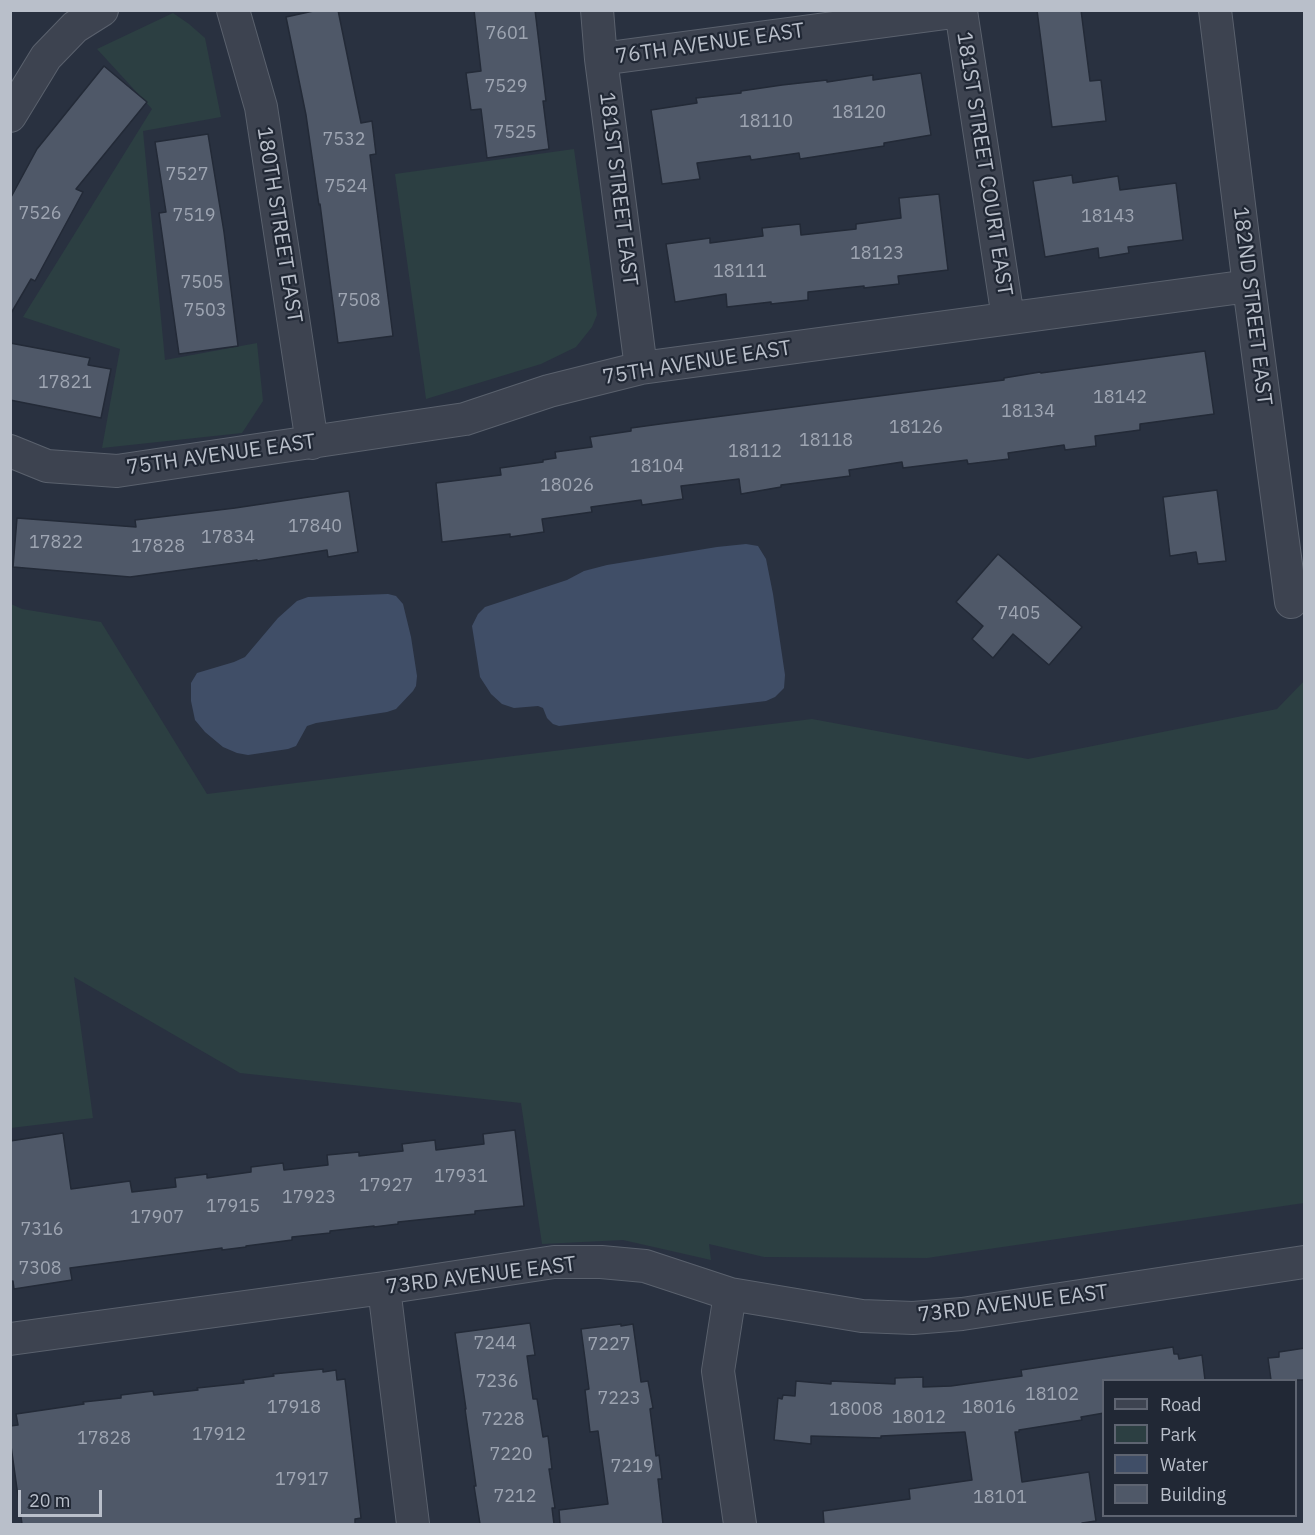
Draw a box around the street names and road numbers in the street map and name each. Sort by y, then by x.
street label: 76TH AVENUE EAST [614,18,806,70]
street label: 181ST STREET COURT EAST [951,30,1017,298]
street label: 181ST STREET EAST [594,91,642,287]
street label: 180TH STREET EAST [251,125,307,325]
street label: 182ND STREET EAST [1227,205,1277,407]
street label: 75TH AVENUE EAST [601,336,793,390]
street label: 75TH AVENUE EAST [125,429,317,481]
street label: 73RD AVENUE EAST [385,1252,577,1300]
street label: 73RD AVENUE EAST [917,1280,1109,1328]

